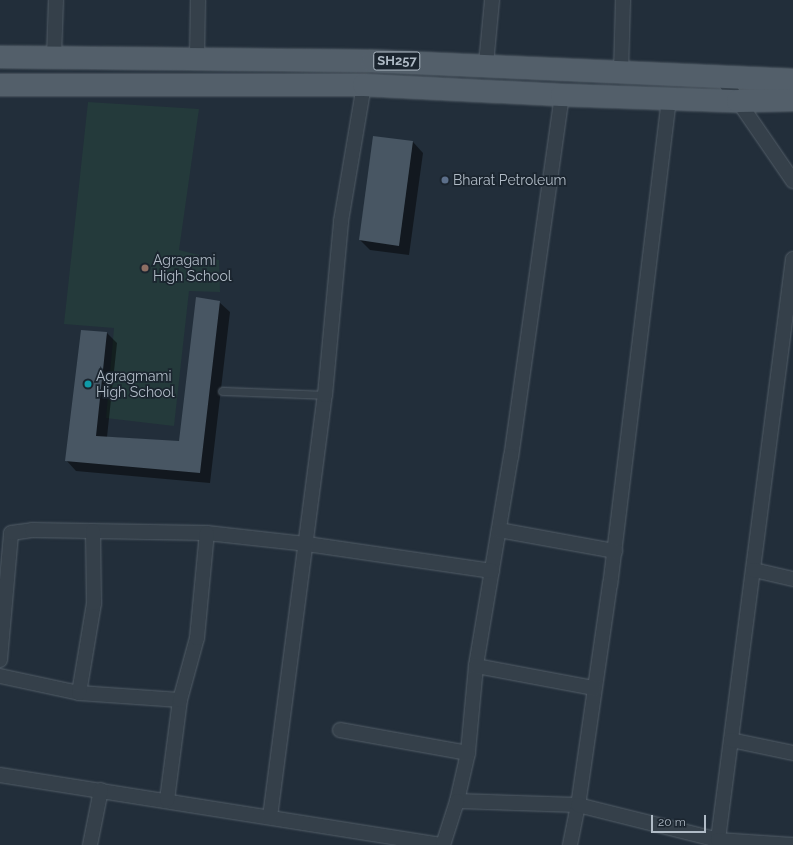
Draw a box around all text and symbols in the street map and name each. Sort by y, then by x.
road number: SH257 [373,50,421,72]
place label: Bharat Petroleum [453,172,566,188]
marker: Bharat Petroleum [440,175,450,185]
place label: Agragami High School [153,252,232,284]
marker: Agragami High School [140,263,150,273]
place label: Agragmami High School [96,368,175,400]
marker: Agragmami High School [83,379,93,389]
scale bar [653,807,708,833]
text: 20 m [658,815,686,829]

